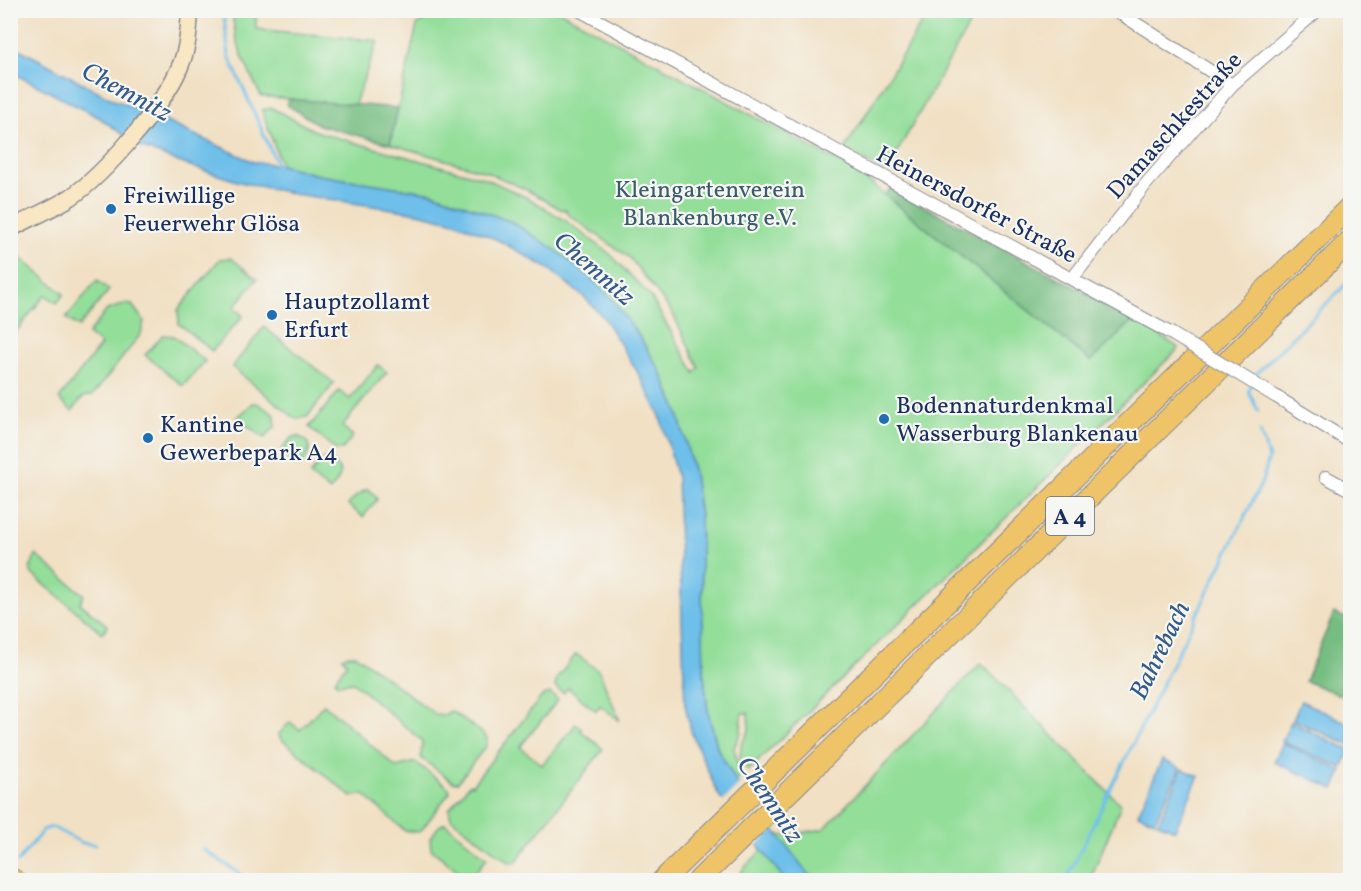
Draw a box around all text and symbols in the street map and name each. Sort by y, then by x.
street label: Damaschkestraße [1100,45,1251,208]
water label: Chemnitz [75,54,178,132]
street label: Heinersdorfer Straße [870,138,1082,273]
park label: Kleingartenverein Blankenburg e.V. [615,174,805,236]
place label: Freiwillige Feuerwehr Glösa [123,180,300,242]
marker: Freiwillige Feuerwehr Glösa [104,202,118,216]
water label: Chemnitz [545,224,642,315]
place label: Hauptzollamt Erfurt [284,286,430,348]
marker: Hauptzollamt Erfurt [265,308,279,322]
place label: Bodennaturdenkmal Wasserburg Blankenau [896,390,1138,452]
place label: Kantine Gewerbepark A4 [160,409,338,471]
marker: Bodennaturdenkmal Wasserburg Blankenau [877,412,891,426]
marker: Kantine Gewerbepark A4 [141,431,155,445]
road number: A 4 [1046,497,1094,535]
water label: Bahrebach [1122,596,1200,706]
water label: Chemnitz [727,750,812,851]

